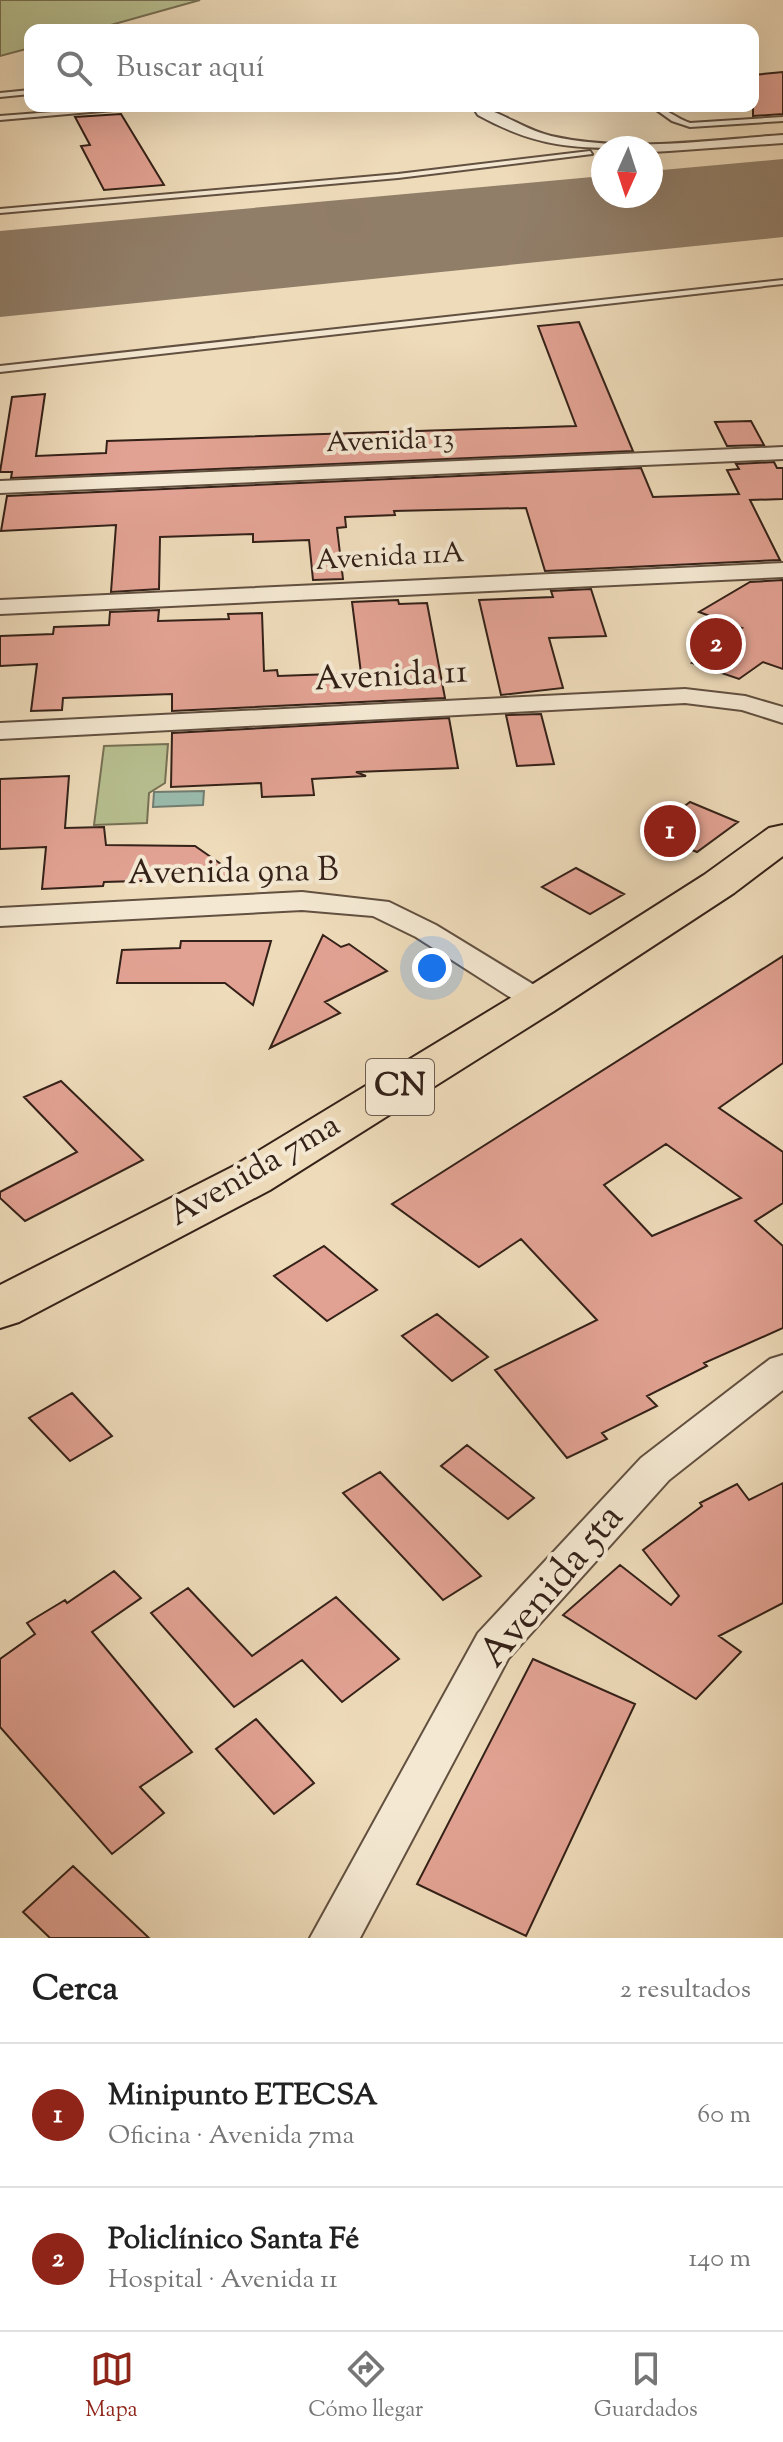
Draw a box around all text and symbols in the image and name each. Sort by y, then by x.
search box [24,24,759,112]
icon: search [52,46,96,90]
text: Buscar aquí [116,47,264,90]
north arrow [591,136,663,208]
street label: Avenida 13 [325,420,455,464]
street label: Avenida 11A [315,534,466,582]
pin: 2 [690,614,742,674]
street label: Avenida 11 [313,649,469,705]
pin: 1 [644,801,696,861]
street label: Avenida 9na B [127,847,339,899]
your location [412,948,452,988]
road number: CN [366,1059,434,1115]
street label: Avenida 7ma [160,1102,350,1240]
street label: Avenida 5ta [467,1493,639,1681]
text: Cerca [32,1966,118,2015]
text: 2 resultados [620,1972,751,2009]
text: Minipunto ETECSA [108,2075,378,2118]
text: 1 [54,2097,62,2134]
text: 60 m [697,2097,751,2134]
text: Oficina · Avenida 7ma [108,2118,354,2155]
text: Policlínico Santa Fé [108,2219,359,2262]
text: 2 [52,2241,64,2278]
text: 140 m [688,2241,751,2278]
text: Hospital · Avenida 11 [108,2262,338,2299]
tab: Mapa [85,2347,138,2427]
tab: Cómo llegar [308,2347,423,2427]
tab: Guardados [594,2347,698,2427]

